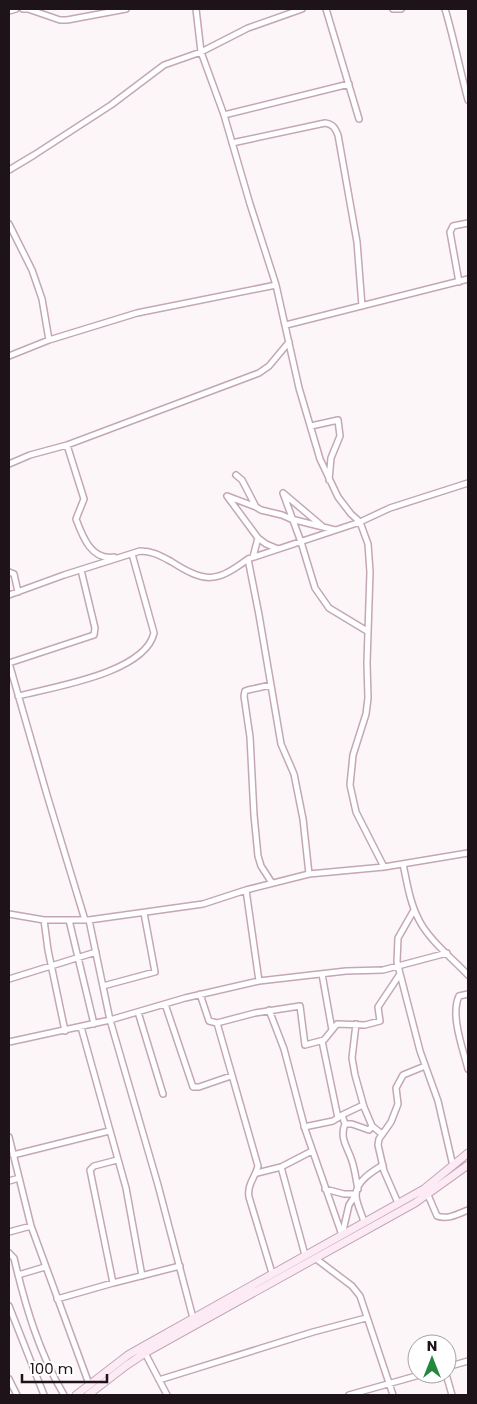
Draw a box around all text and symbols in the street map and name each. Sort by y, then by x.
north arrow [407,1334,457,1384]
text: N [427,1336,437,1356]
scale bar [22,1352,108,1384]
text: 100 m [30,1358,73,1379]

